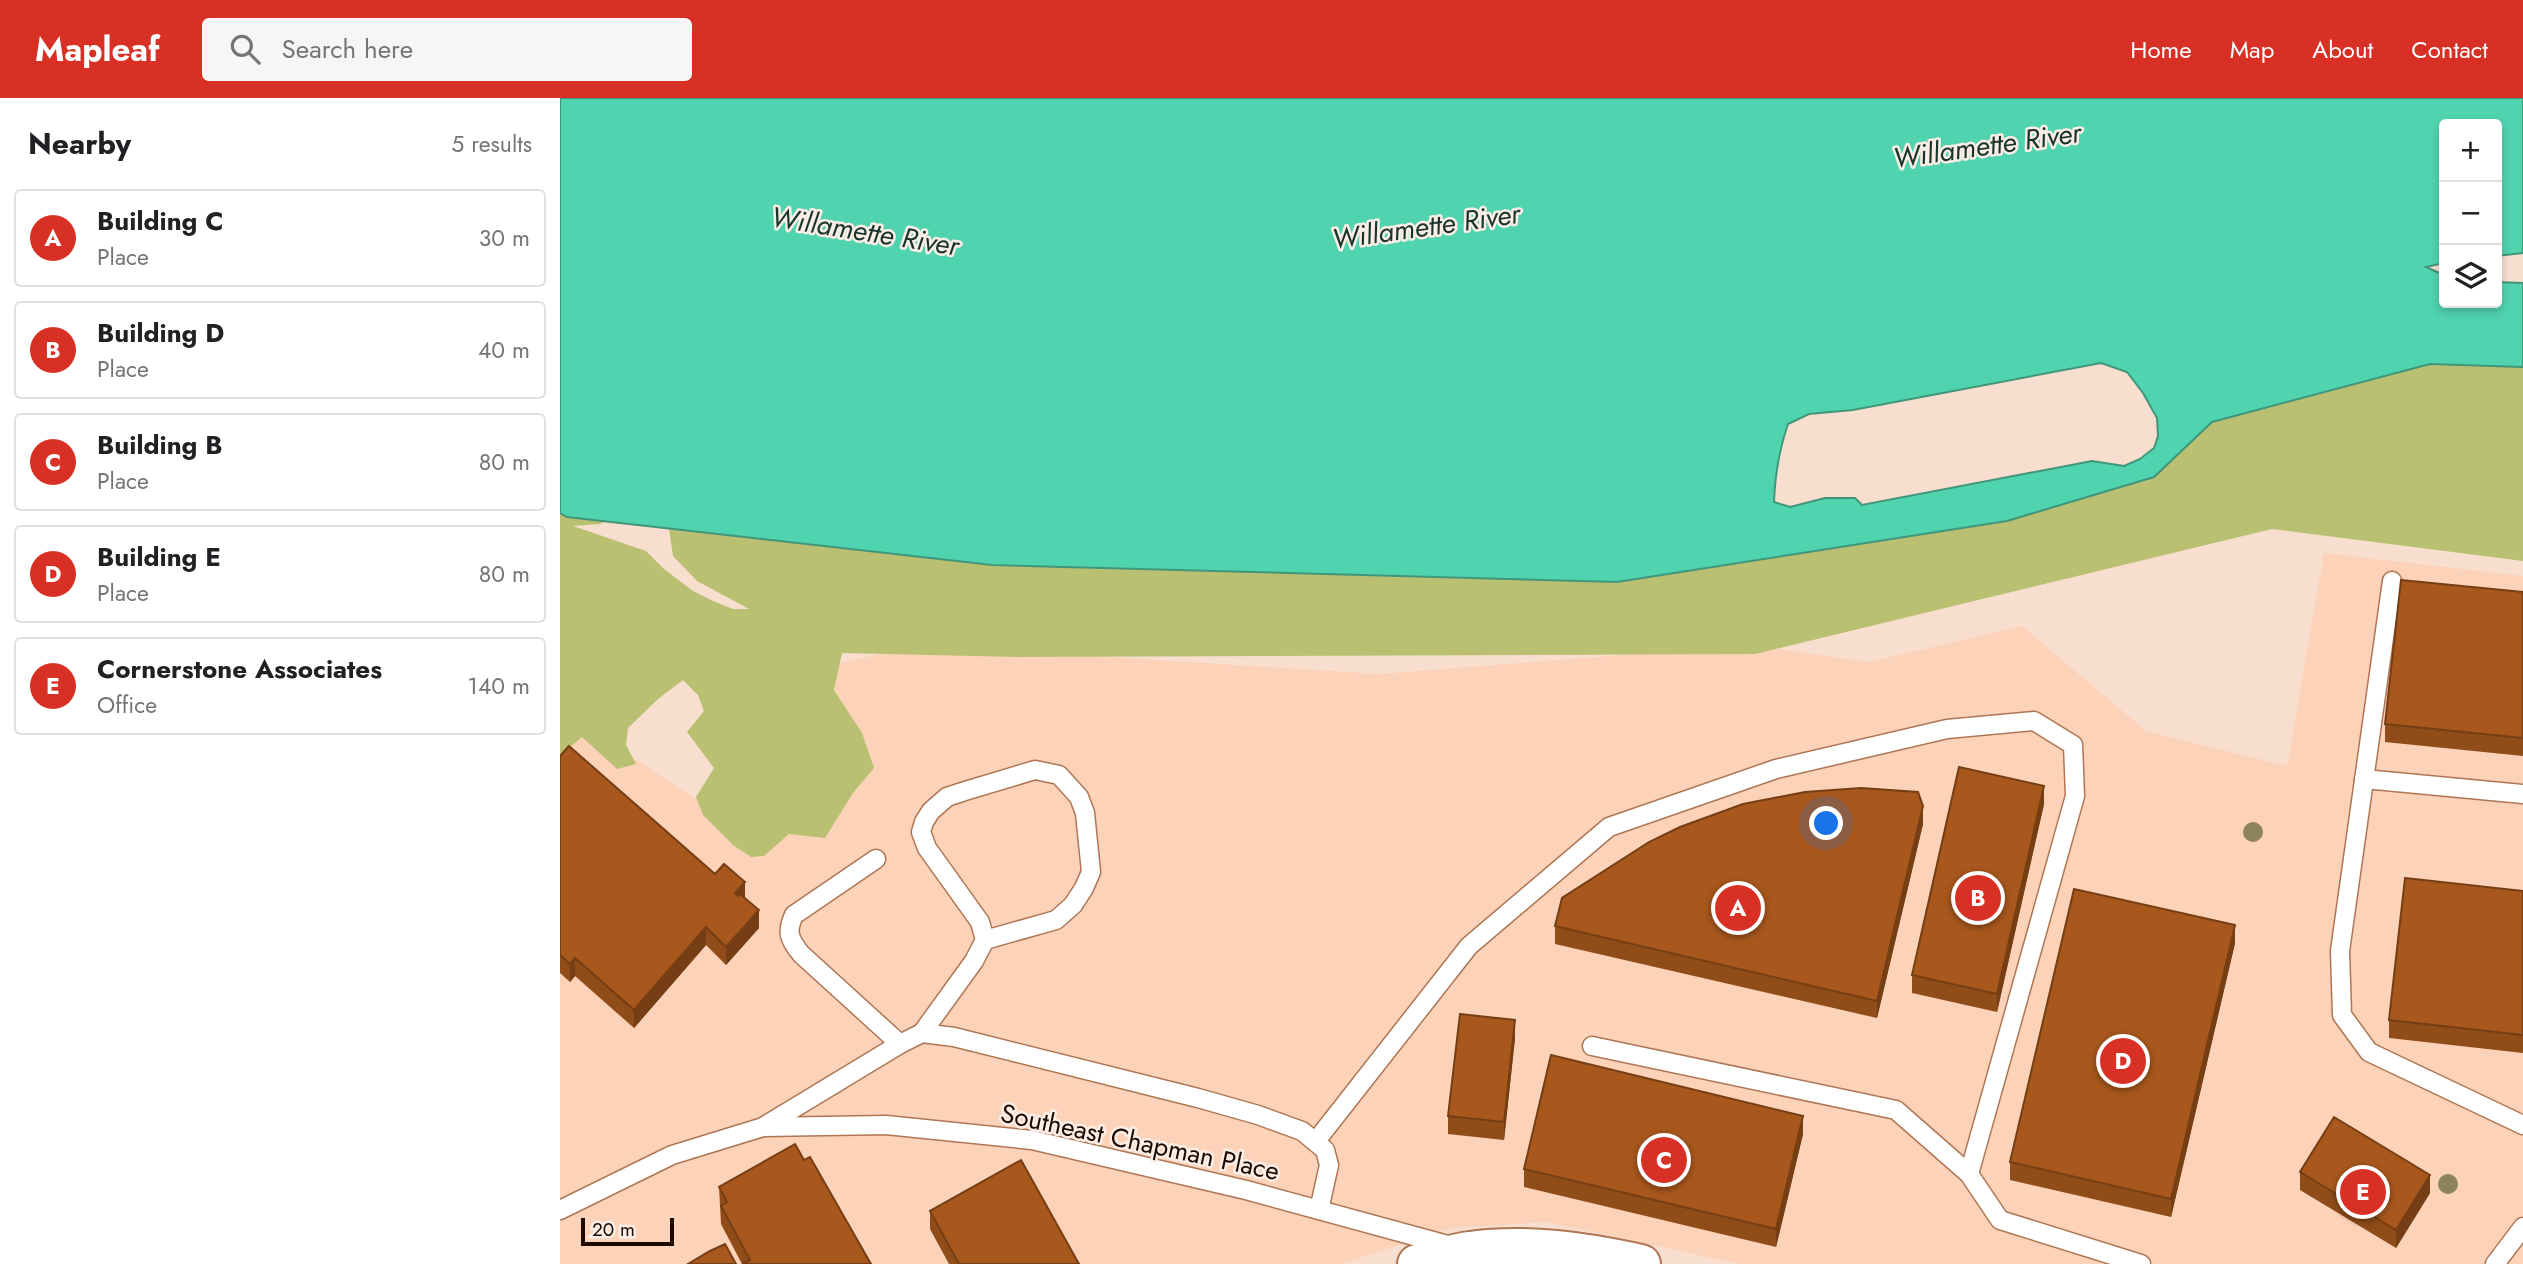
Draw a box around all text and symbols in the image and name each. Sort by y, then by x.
search box [202,18,692,81]
text: Mapleaf [35,26,160,73]
icon: search [226,30,264,68]
text: Search here [282,30,413,68]
text: Home [2130,32,2192,67]
text: Map [2230,32,2274,67]
text: About [2312,32,2373,67]
text: Contact [2411,32,2488,67]
water label: Willamette River [1890,112,2086,179]
map controls [2439,119,2502,308]
button: + [2439,119,2502,182]
text: Nearby [28,122,131,165]
text: 5 results [451,127,532,161]
button: − [2439,182,2502,245]
water label: Willamette River [1329,193,1525,260]
water label: Willamette River [768,196,963,267]
text: Building C [97,202,223,240]
text: A [45,221,61,255]
text: 30 m [479,221,530,255]
text: Place [97,240,149,274]
button: layers [2439,245,2502,308]
text: Building D [97,314,224,352]
text: B [45,333,61,367]
text: 40 m [478,333,530,367]
text: Place [97,352,149,386]
text: Building B [97,426,223,464]
text: C [45,445,61,479]
text: 80 m [479,445,530,479]
text: Place [97,464,149,498]
text: Building E [97,538,221,576]
text: D [45,557,61,591]
text: 80 m [479,557,530,591]
text: Place [97,576,149,610]
text: Cornerstone Associates [97,650,382,688]
text: E [46,669,60,703]
text: 140 m [468,669,530,703]
text: Office [97,688,157,722]
your location [1809,806,1843,840]
pin: B [1955,872,2001,924]
pin: A [1715,882,1761,934]
pin: D [2100,1035,2146,1087]
street label: Southeast Chapman Place [997,1094,1283,1190]
pin: C [1641,1134,1687,1186]
pin: E [2340,1166,2386,1218]
scale bar [581,1215,674,1247]
text: 20 m [592,1216,635,1243]

